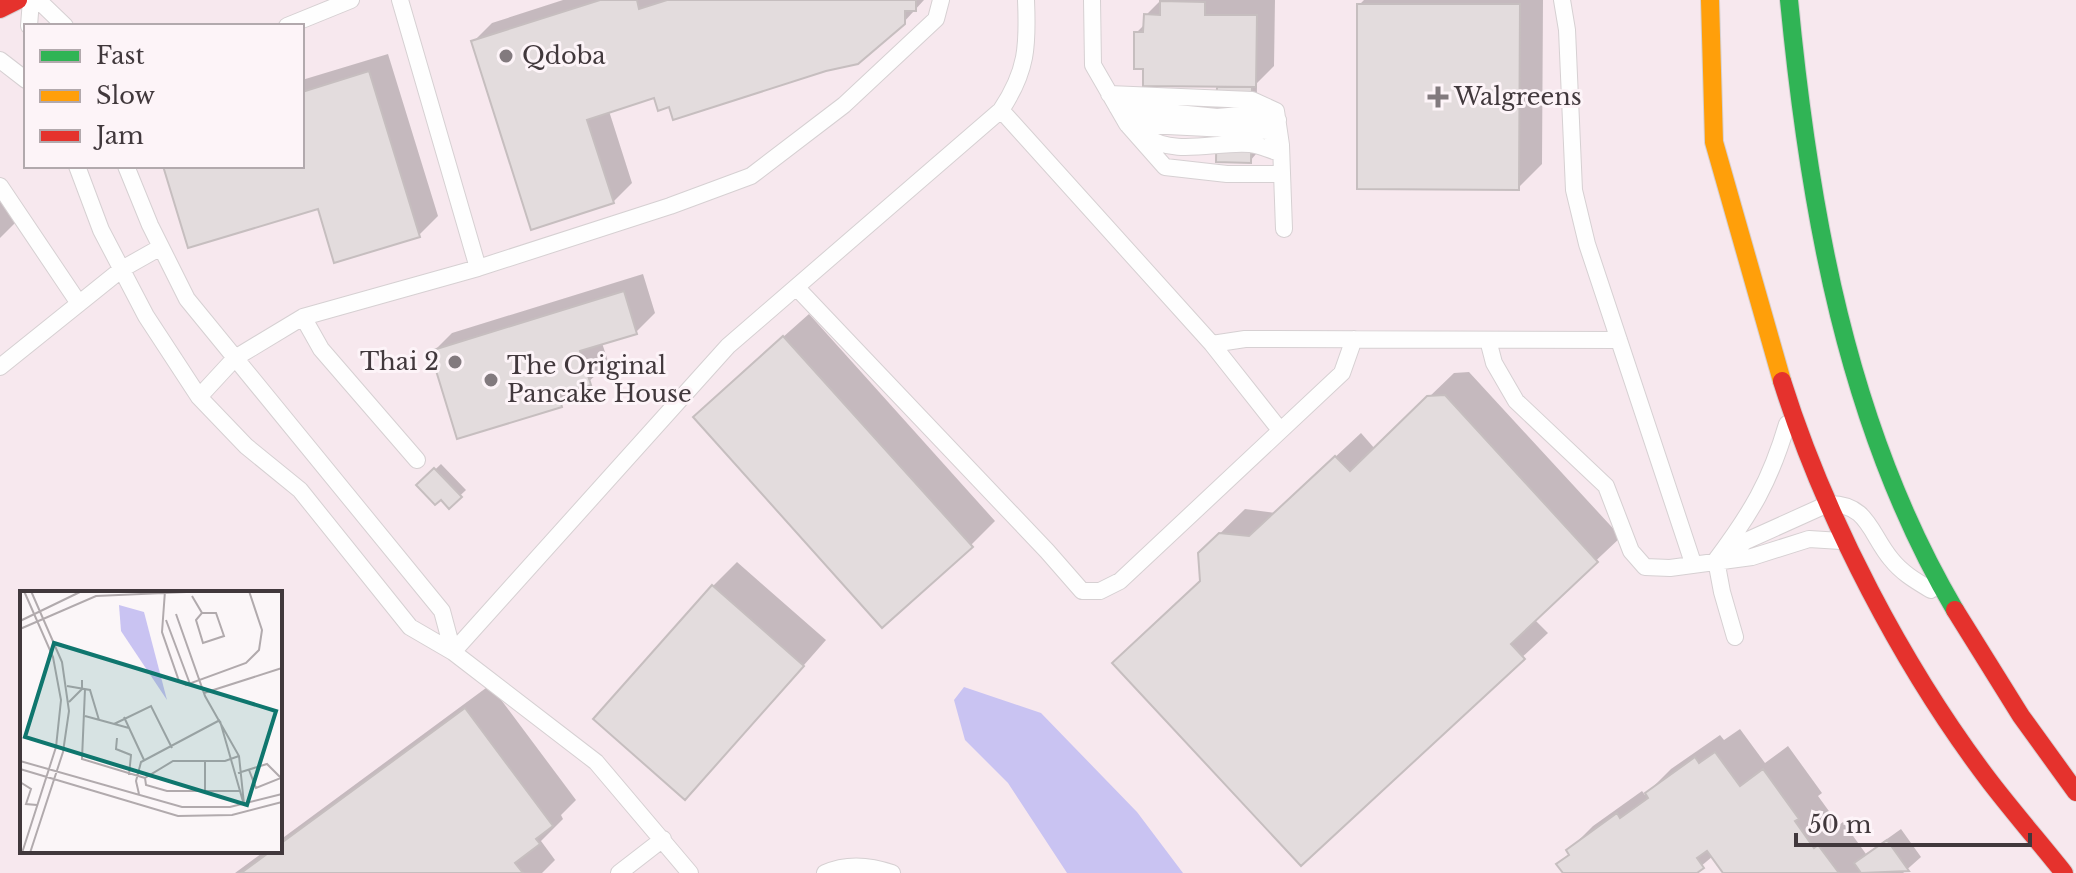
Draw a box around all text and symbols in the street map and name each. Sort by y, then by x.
legend [24,24,304,168]
text: Fast [96,41,144,70]
place label: Qdoba [522,41,606,70]
marker: Qdoba [497,47,515,65]
text: Slow [96,81,155,110]
place label: Walgreens [1453,82,1582,111]
marker: Walgreens [1429,88,1447,106]
text: Jam [93,121,144,150]
place label: Thai 2 [360,347,439,376]
place label: The Original Pancake House [507,351,692,408]
marker: Thai 2 [446,353,464,371]
marker: The Original Pancake House [482,371,500,389]
inset map [20,591,282,853]
scale bar [1796,797,2030,847]
text: 50 m [1808,810,1872,839]

